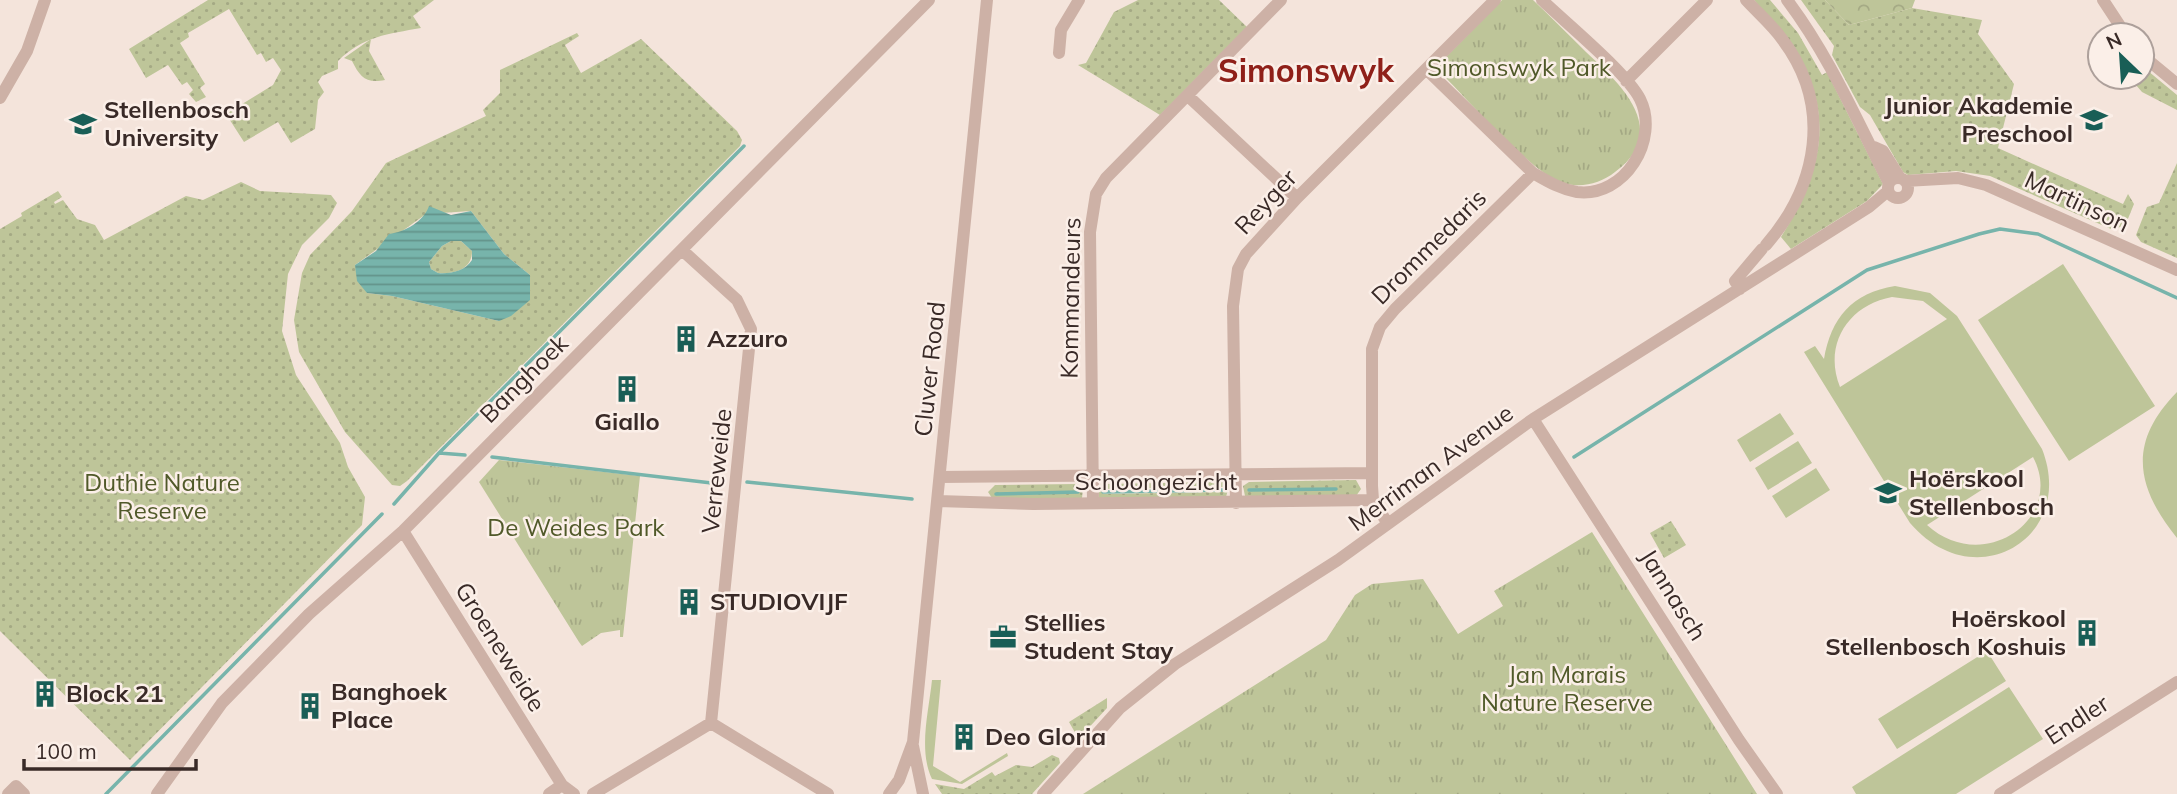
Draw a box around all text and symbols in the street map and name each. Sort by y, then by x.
north arrow [2086,21,2156,91]
text: N [2102,27,2125,55]
district label: Simonswyk [1218,50,1395,90]
park label: Simonswyk Park [1427,52,1612,82]
place label: Junior Akademie Preschool [1884,90,2073,148]
place label: Stellenbosch University [104,94,249,152]
school or university icon: Junior Akademie Preschool [2079,105,2109,135]
school or university icon: Stellenbosch University [68,109,98,139]
street label: Reyger [1228,162,1303,240]
street label: Martinson [2020,164,2135,238]
street label: Drommedaris [1364,182,1492,310]
street label: Kommandeurs [1054,217,1086,379]
street label: Cluver Road [907,300,951,438]
place label: Azzuro [707,323,788,353]
building icon: Azzuro [671,324,701,354]
street label: Banghoek [473,327,574,429]
building icon: Giallo [612,374,642,404]
street label: Merriman Avenue [1342,397,1519,537]
place label: Giallo [594,406,660,436]
street label: Verreweide [695,407,737,535]
place label: Hoërskool Stellenbosch [1909,463,2054,521]
street label: Schoongezicht [1075,466,1237,496]
park label: Duthie Nature Reserve [84,467,240,525]
school or university icon: Hoërskool Stellenbosch [1873,478,1903,508]
park label: De Weides Park [487,512,665,542]
street label: Jannasch [1634,543,1714,646]
street label: Groeneweide [449,576,552,717]
place label: STUDIOVIJF [710,586,848,616]
building icon: STUDIOVIJF [674,587,704,617]
place label: Hoërskool Stellenbosch Koshuis [1825,603,2066,661]
place label: Stellies Student Stay [1024,607,1174,665]
building icon: Hoërskool Stellenbosch Koshuis [2072,618,2102,648]
office icon: Stellies Student Stay [988,622,1018,652]
park label: Jan Marais Nature Reserve [1481,659,1653,717]
place label: Banghoek Place [331,676,448,734]
place label: Block 21 [66,678,164,708]
building icon: Block 21 [30,679,60,709]
street label: Endler [2039,687,2114,751]
building icon: Banghoek Place [295,691,325,721]
place label: Deo Gloria [985,721,1106,751]
building icon: Deo Gloria [949,722,979,752]
scale bar [24,728,196,772]
text: 100 m [35,738,97,764]

